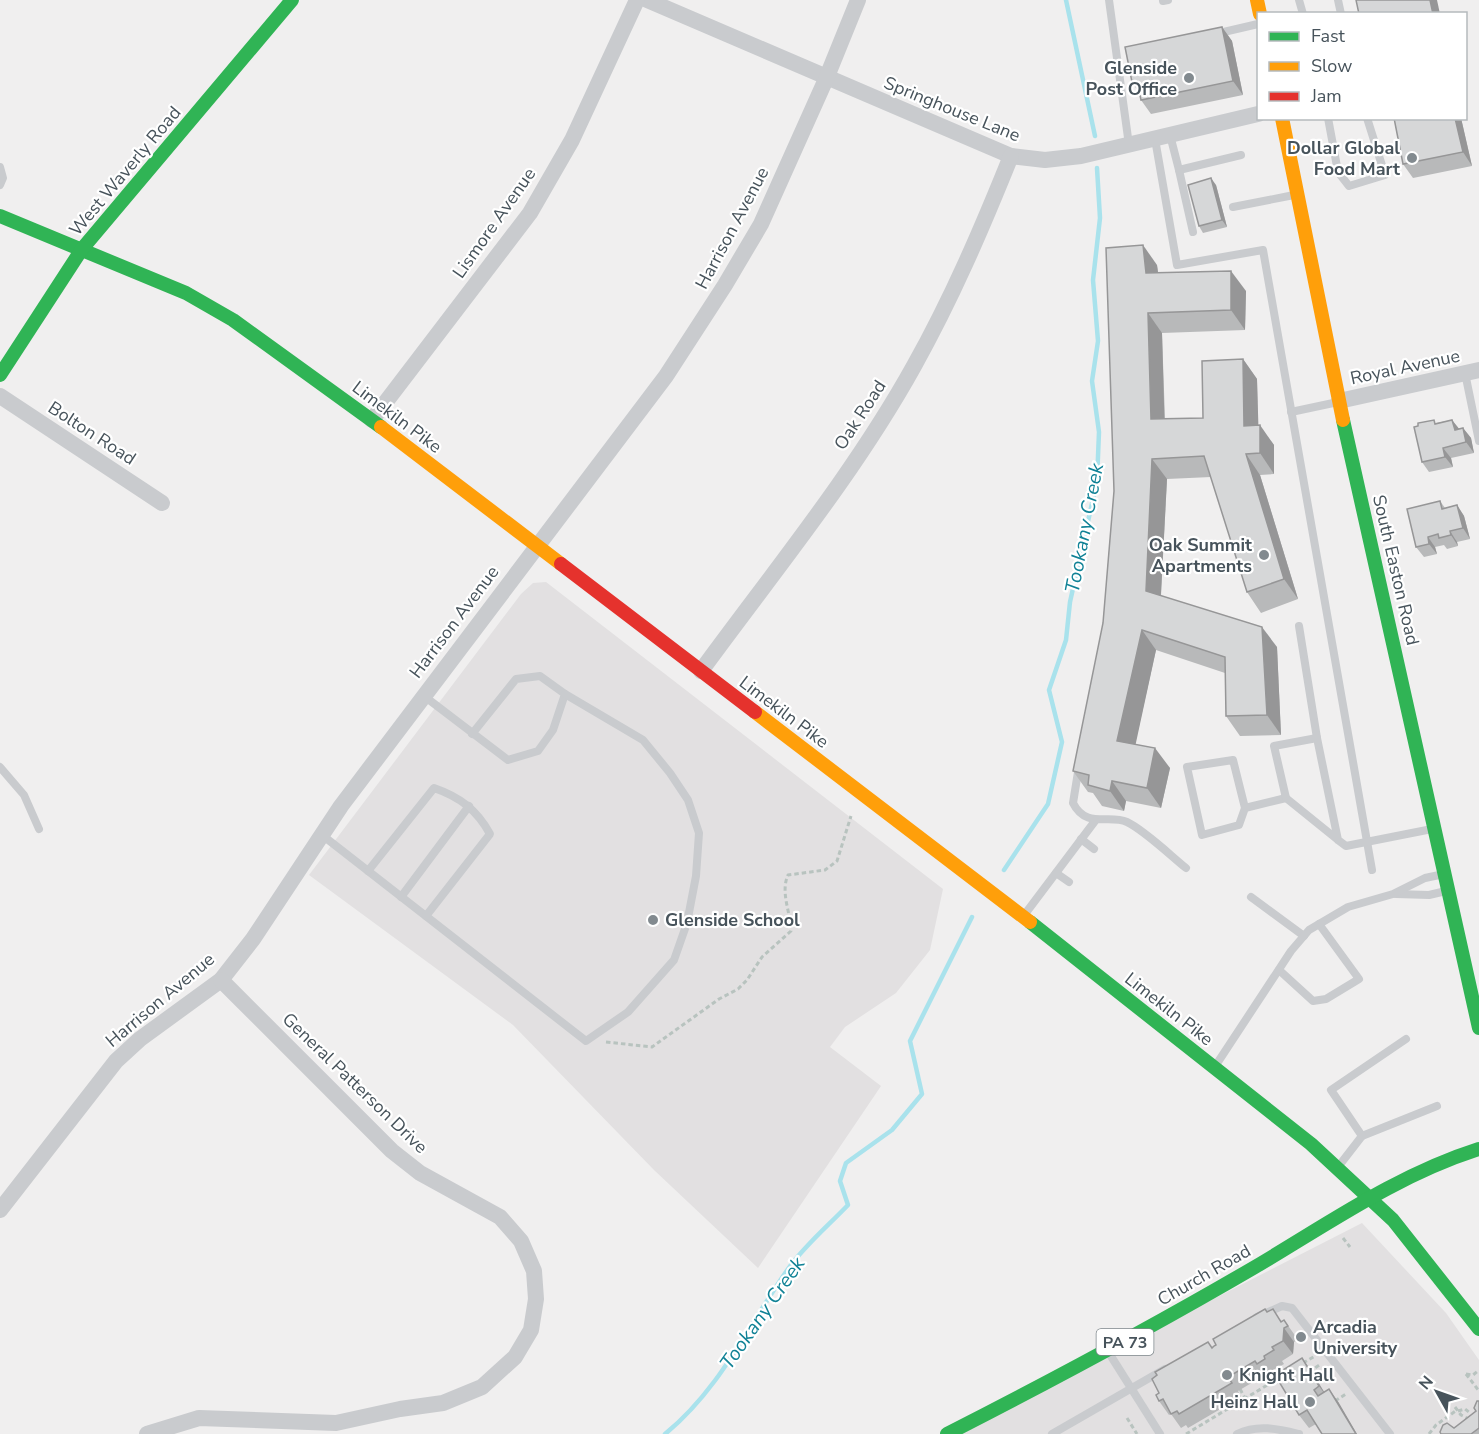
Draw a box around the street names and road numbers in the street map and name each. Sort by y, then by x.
street label: Springhouse Lane [880,71,1024,147]
street label: West Waverly Road [64,101,186,241]
street label: Lismore Avenue [447,163,541,283]
street label: Harrison Avenue [690,163,774,293]
street label: Royal Avenue [1348,344,1462,390]
street label: Limekiln Pike [347,375,447,459]
street label: Oak Road [828,375,892,455]
street label: Bolton Road [43,396,141,470]
street label: South Easton Road [1367,492,1425,648]
street label: Harrison Avenue [404,561,504,683]
street label: Limekiln Pike [734,670,834,754]
street label: Harrison Avenue [101,947,219,1053]
street label: Limekiln Pike [1120,967,1218,1051]
street label: General Patterson Drive [277,1007,433,1159]
street label: Church Road [1153,1239,1255,1311]
road number: PA 73 [1096,1329,1154,1355]

